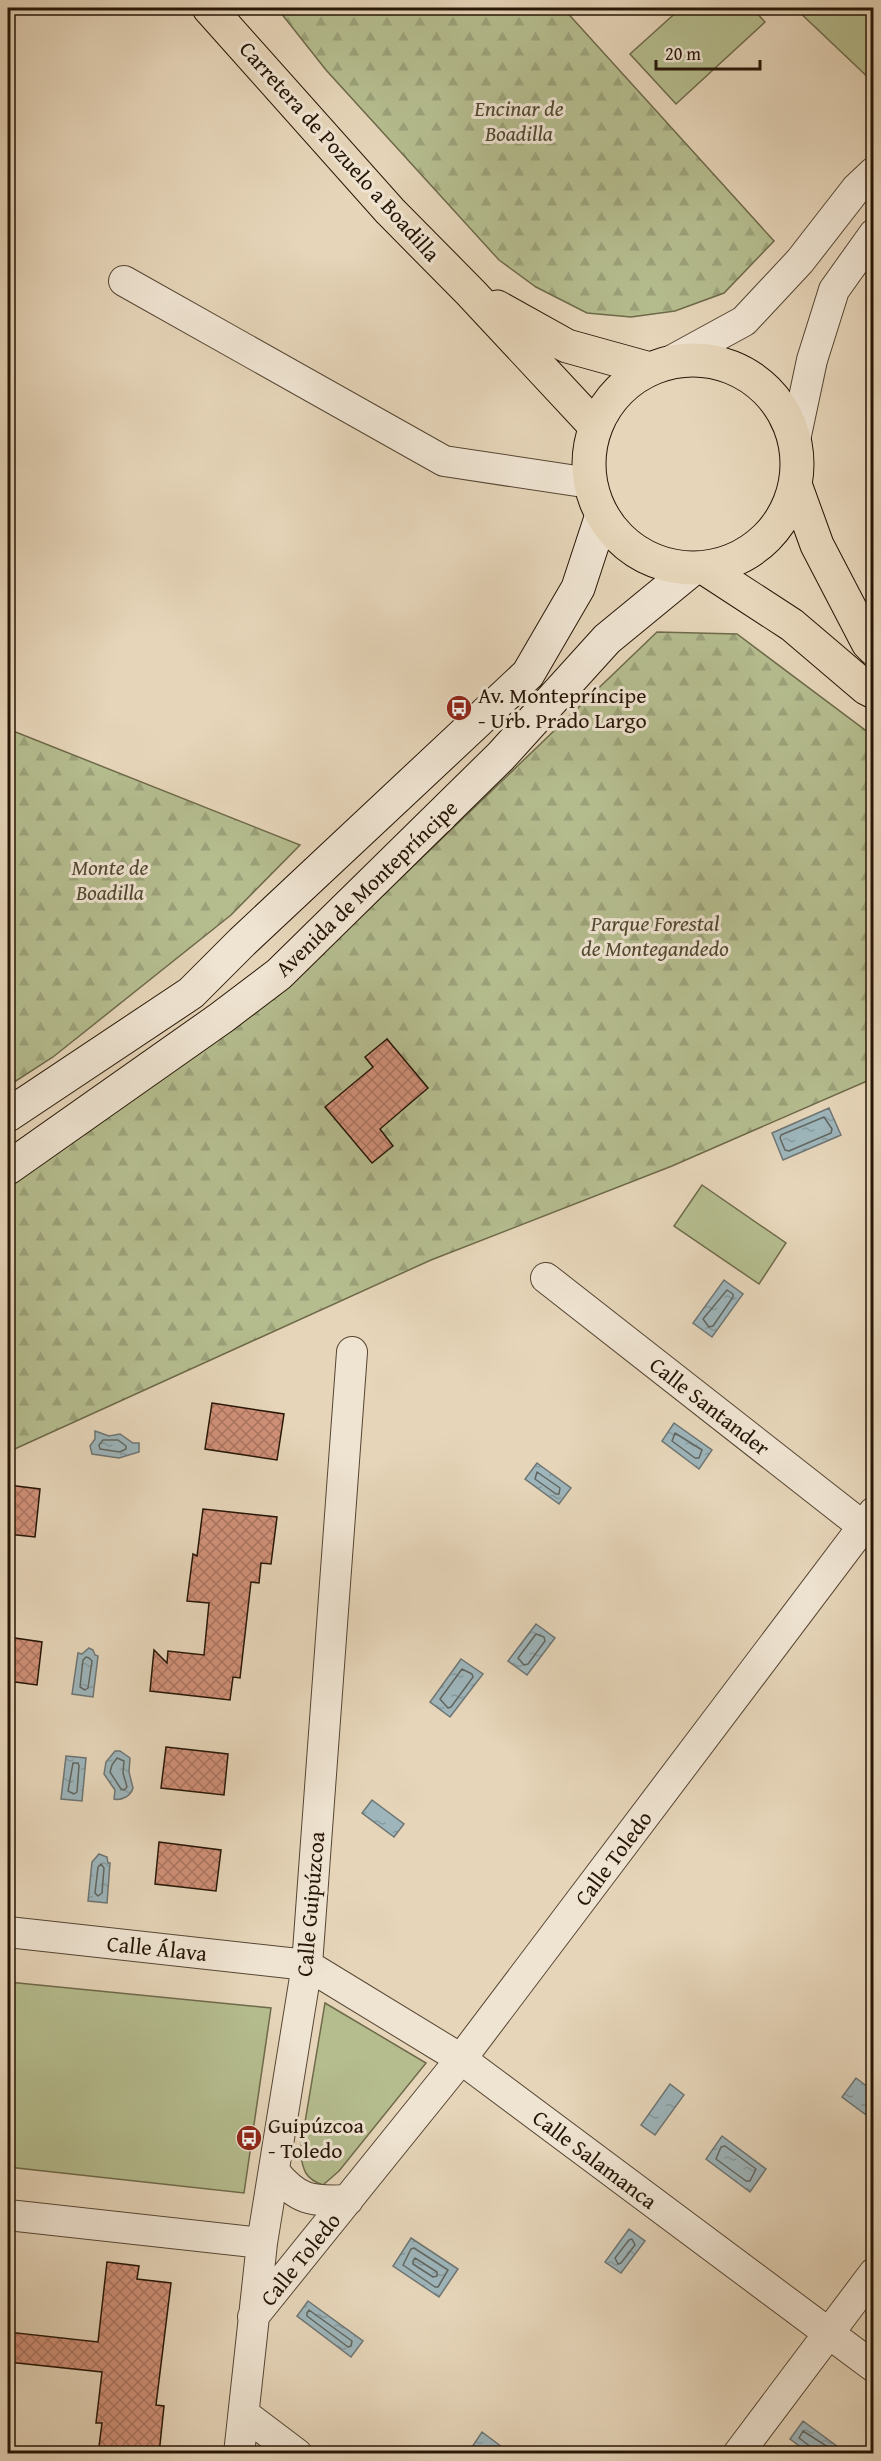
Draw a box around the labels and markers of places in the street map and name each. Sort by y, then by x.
place label: Av. Montepríncipe - Urb. Prado Largo [478,679,647,736]
bus stop icon: Av. Montepríncipe - Urb. Prado Largo [444,693,474,723]
place label: Guipúzcoa - Toledo [268,2109,364,2166]
bus stop icon: Guipúzcoa - Toledo [234,2123,264,2153]

